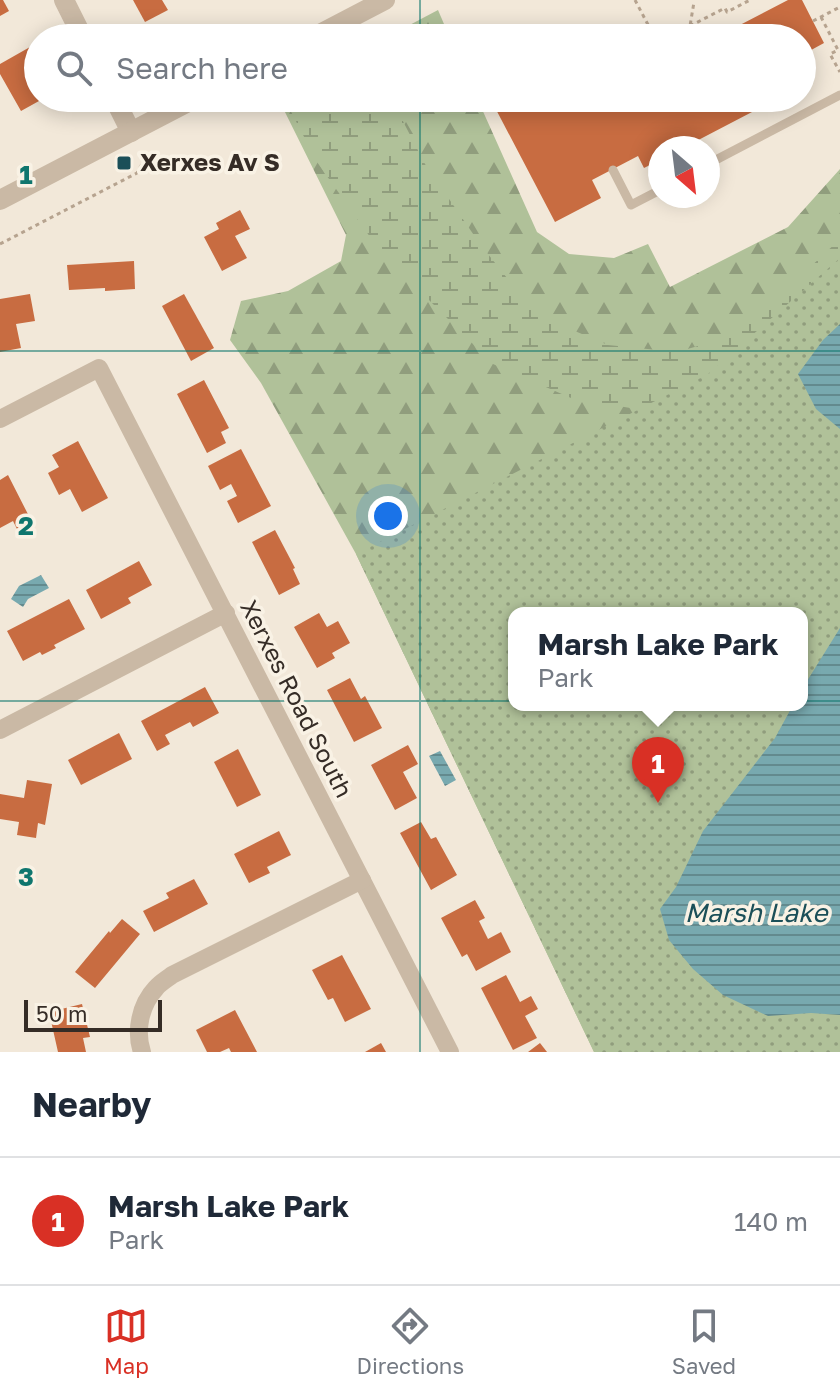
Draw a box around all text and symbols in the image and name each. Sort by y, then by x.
search box [24,24,816,112]
icon: search [52,46,96,90]
text: Search here [116,50,288,86]
north arrow [648,136,720,208]
place label: Xerxes Av S [140,147,280,176]
marker: Xerxes Av S [115,154,133,172]
text: 1 [19,159,33,190]
your location [368,496,408,536]
text: 2 [18,510,34,541]
street label: Xerxes Road South [235,595,360,802]
popup [508,607,808,711]
text: Marsh Lake Park [537,626,779,662]
text: Park [537,662,594,693]
pin: 1 [632,737,684,803]
text: 3 [18,861,34,892]
water label: Marsh Lake [685,897,829,928]
scale bar [24,996,162,1032]
text: 50 m [36,1000,87,1027]
text: Nearby [32,1084,152,1124]
text: Marsh Lake Park [108,1188,349,1224]
text: 1 [51,1206,65,1237]
text: 140 m [734,1206,808,1237]
text: Park [108,1224,164,1255]
tab: Map [104,1304,149,1379]
tab: Directions [357,1304,464,1379]
tab: Saved [672,1304,736,1379]

